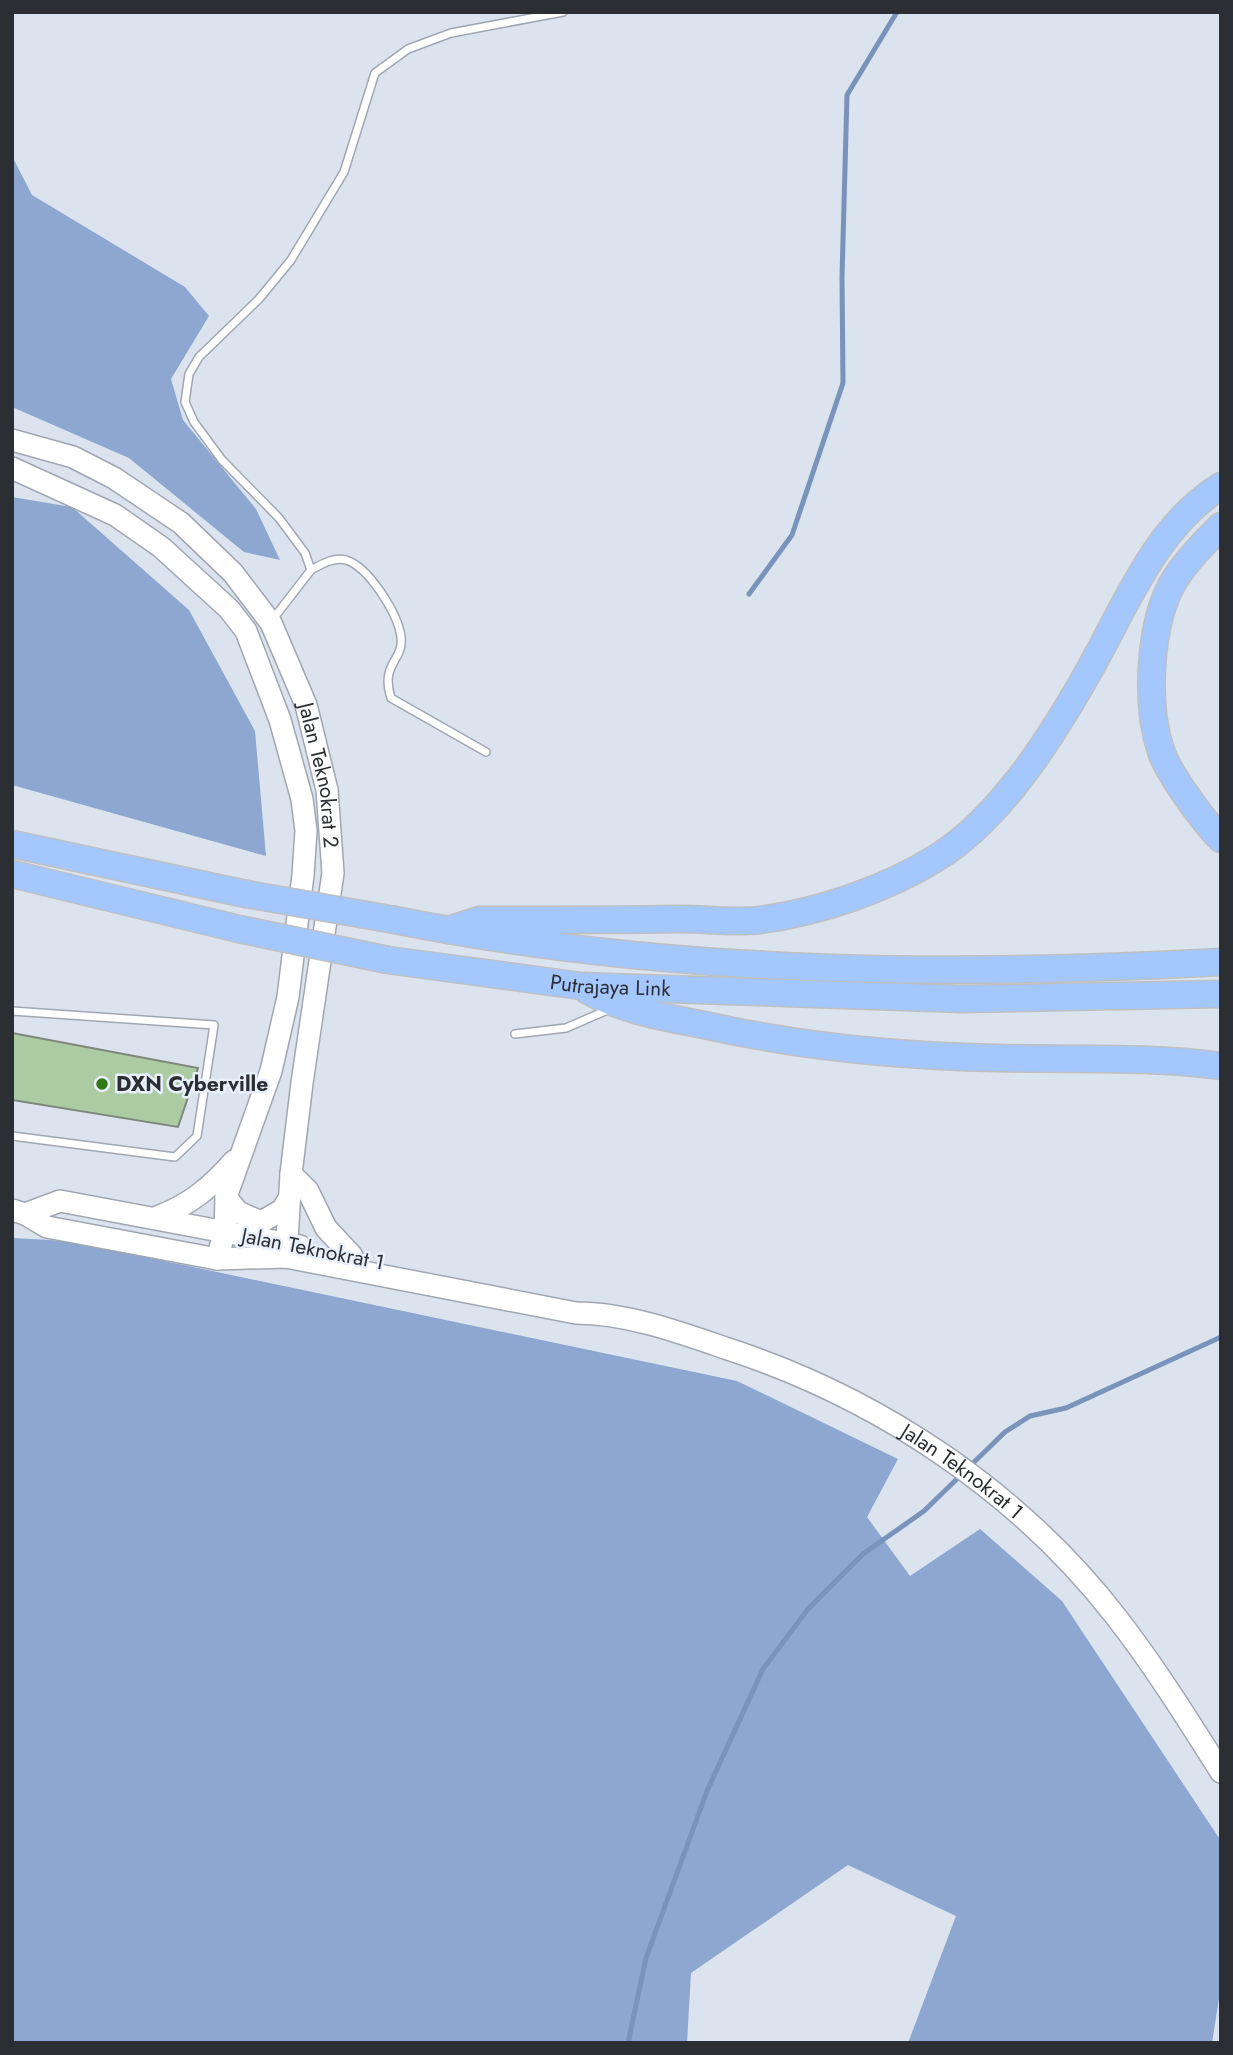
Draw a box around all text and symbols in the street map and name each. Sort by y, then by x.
street label: Jalan Teknokrat 2 [290,697,346,849]
street label: Putrajaya Link [548,967,672,1004]
place label: DXN Cyberville [116,1069,268,1099]
marker: DXN Cyberville [94,1076,110,1092]
street label: Jalan Teknokrat 1 [236,1220,387,1278]
street label: Jalan Teknokrat 1 [893,1415,1030,1526]

